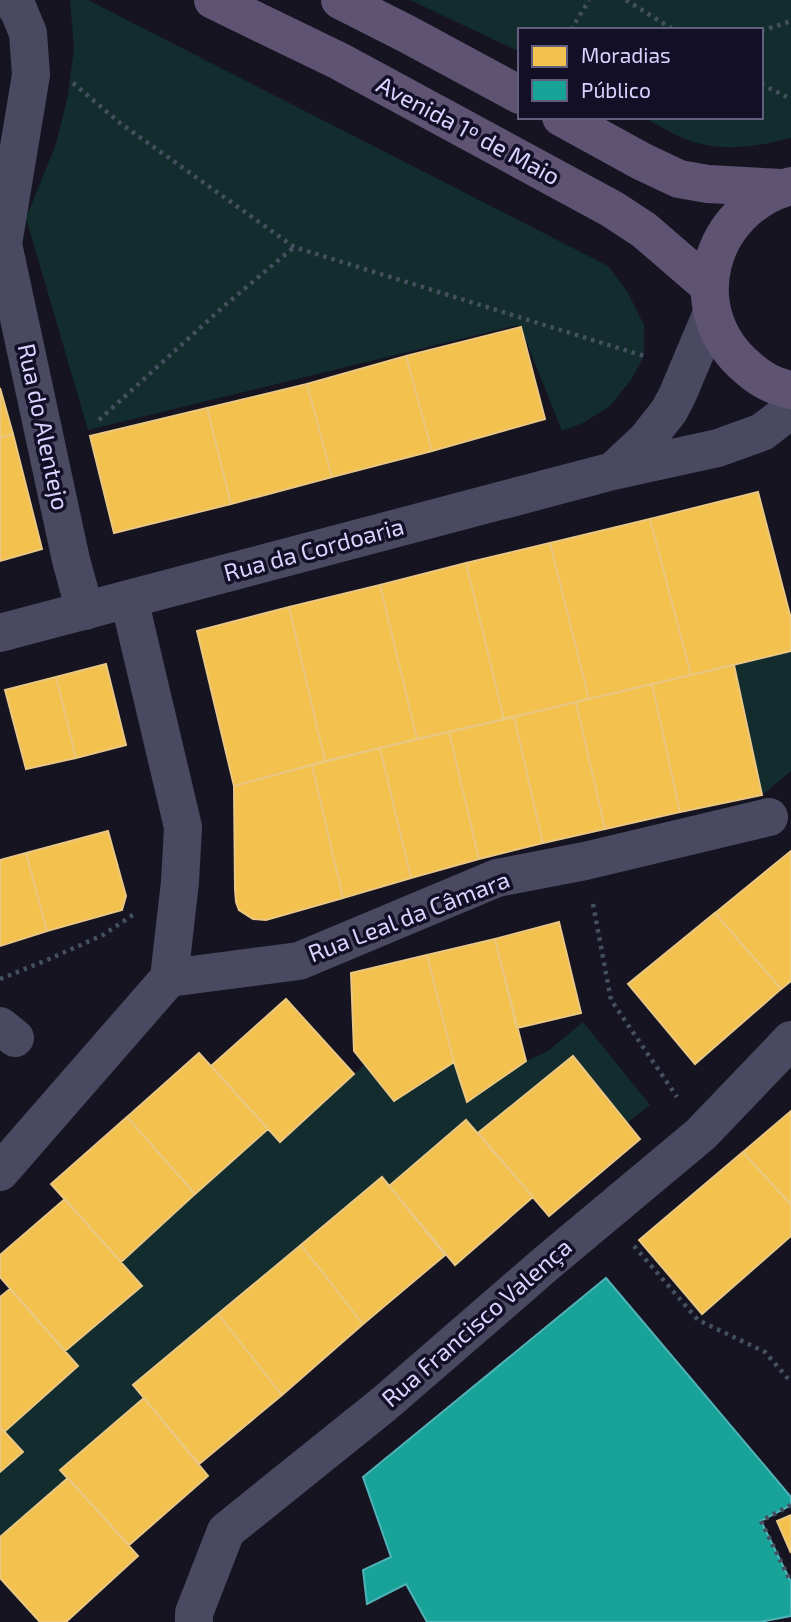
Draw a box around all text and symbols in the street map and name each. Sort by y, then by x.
legend [518,28,763,119]
text: Moradias [581,42,671,67]
street label: Avenida 1º de Maio [372,69,565,190]
text: Público [581,77,651,102]
street label: Rua do Alentejo [13,341,76,513]
street label: Rua da Cordoaria [220,511,407,587]
street label: Rua Leal da Câmara [304,864,513,967]
street label: Rua Francisco Valença [375,1231,578,1413]

